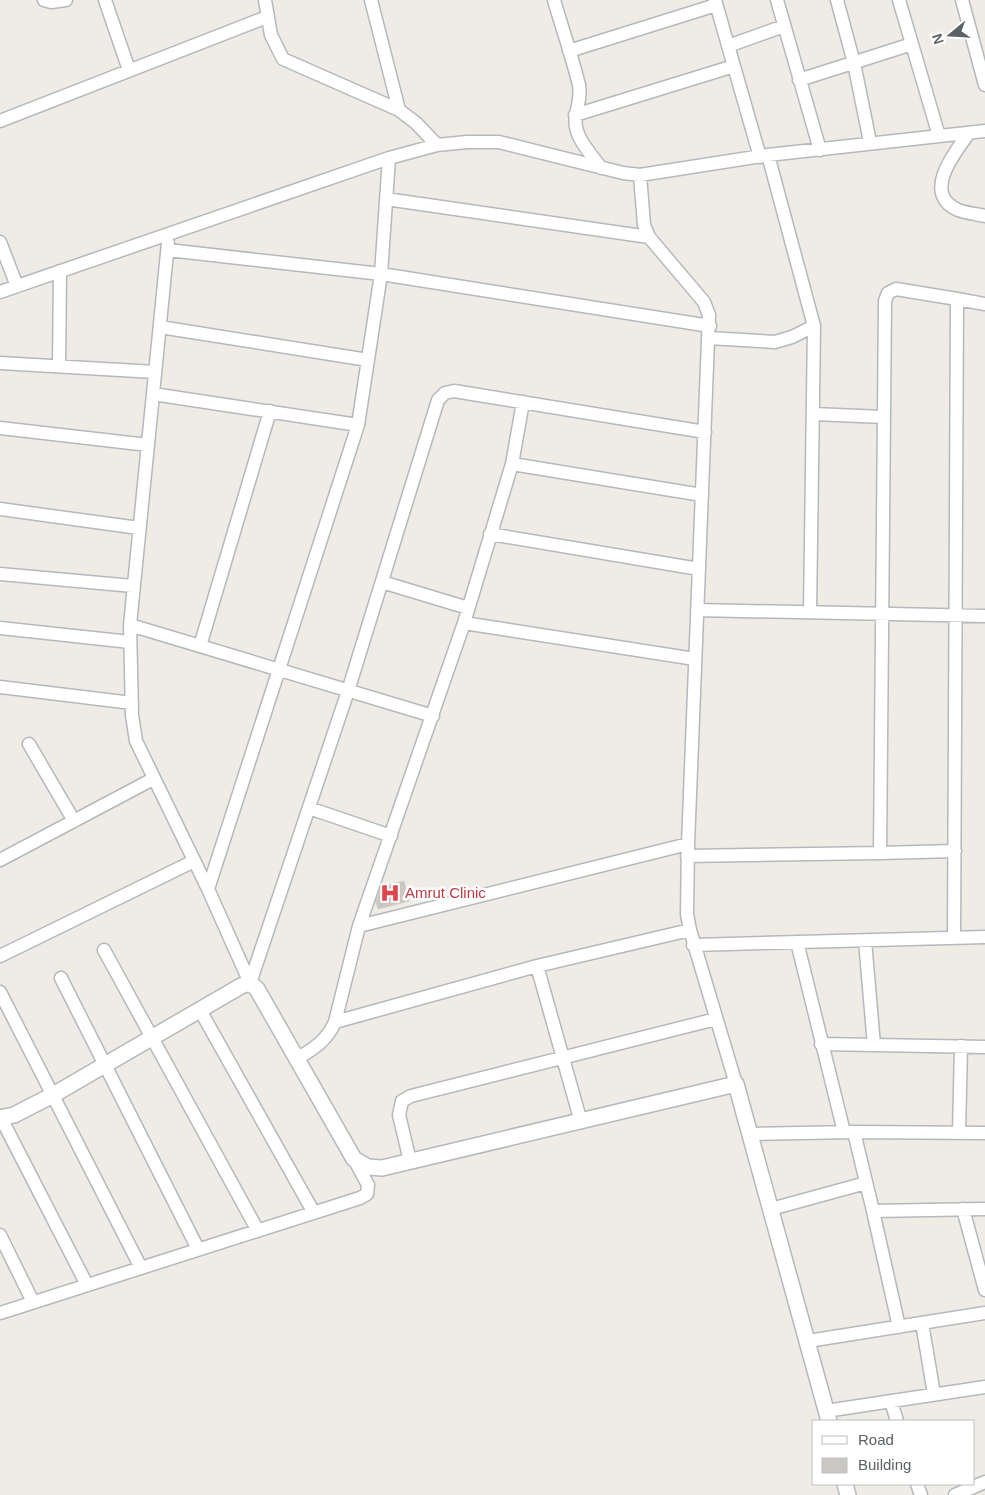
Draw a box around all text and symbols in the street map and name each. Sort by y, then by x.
north arrow [925,10,975,60]
text: N [928,32,947,46]
hospital icon: Amrut Clinic [379,882,401,904]
place label: Amrut Clinic [405,884,486,901]
legend [812,1420,975,1485]
text: Road [858,1431,894,1448]
text: Building [858,1456,911,1473]

